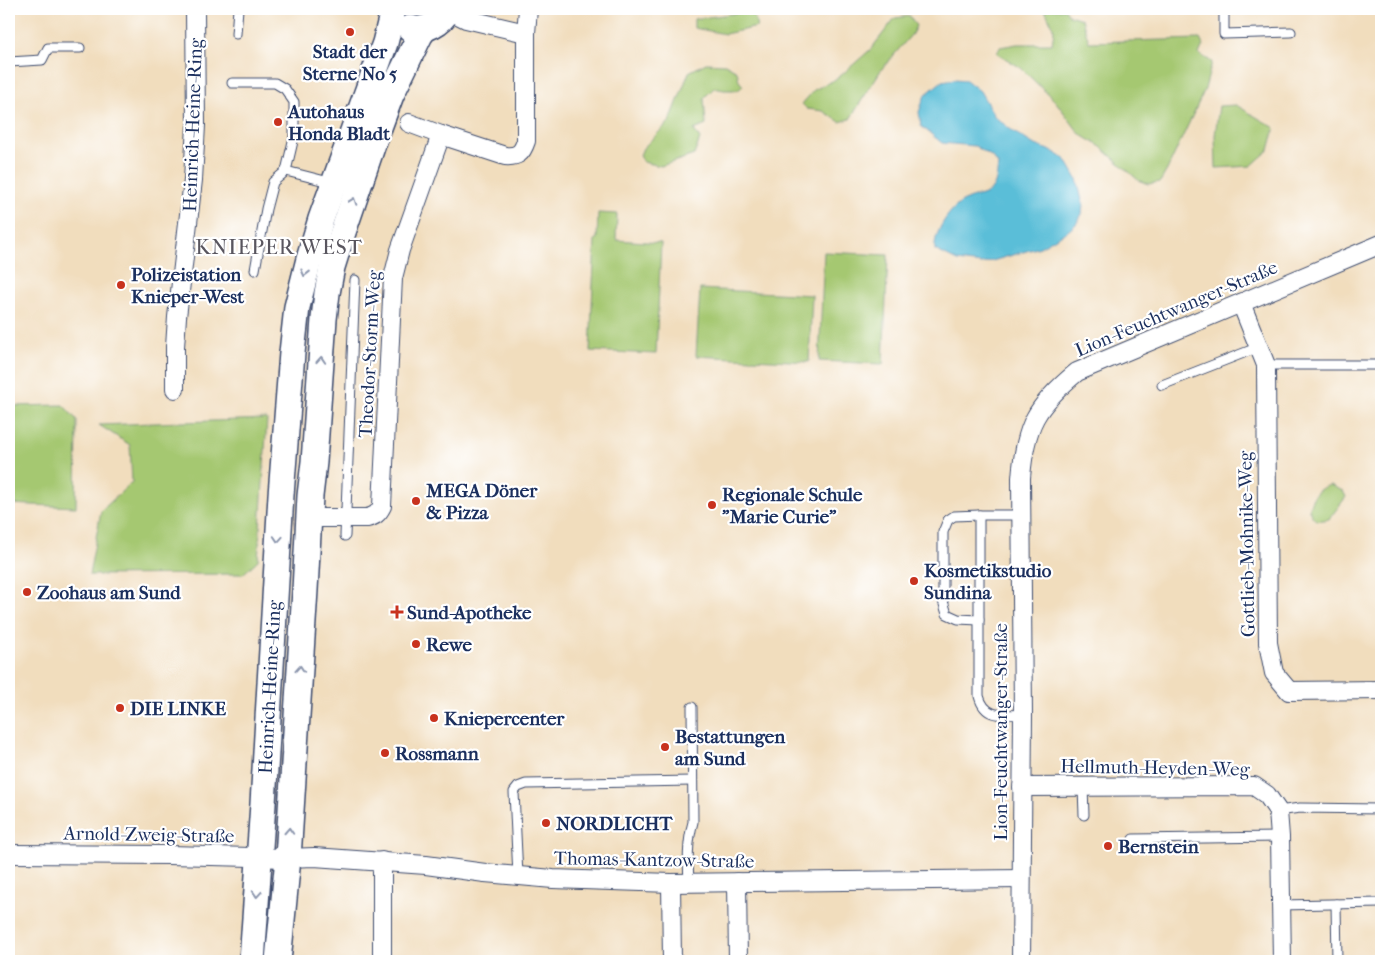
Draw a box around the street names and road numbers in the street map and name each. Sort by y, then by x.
street label: Heinrich-Heine-Ring [179,37,207,212]
street label: Lion-Feuchtwanger-Straße [1072,256,1281,362]
street label: Theodor-Storm-Weg [355,269,385,438]
street label: Gottlieb-Mohnike-Weg [1234,450,1260,637]
street label: Heinrich-Heine-Ring [254,599,286,774]
street label: Lion-Feuchtwanger-Straße [990,623,1012,841]
street label: Hellmuth-Heyden-Weg [1060,755,1251,781]
street label: Arnold-Zweig-Straße [62,822,235,847]
street label: Thomas-Kantzow-Straße [554,847,754,873]

